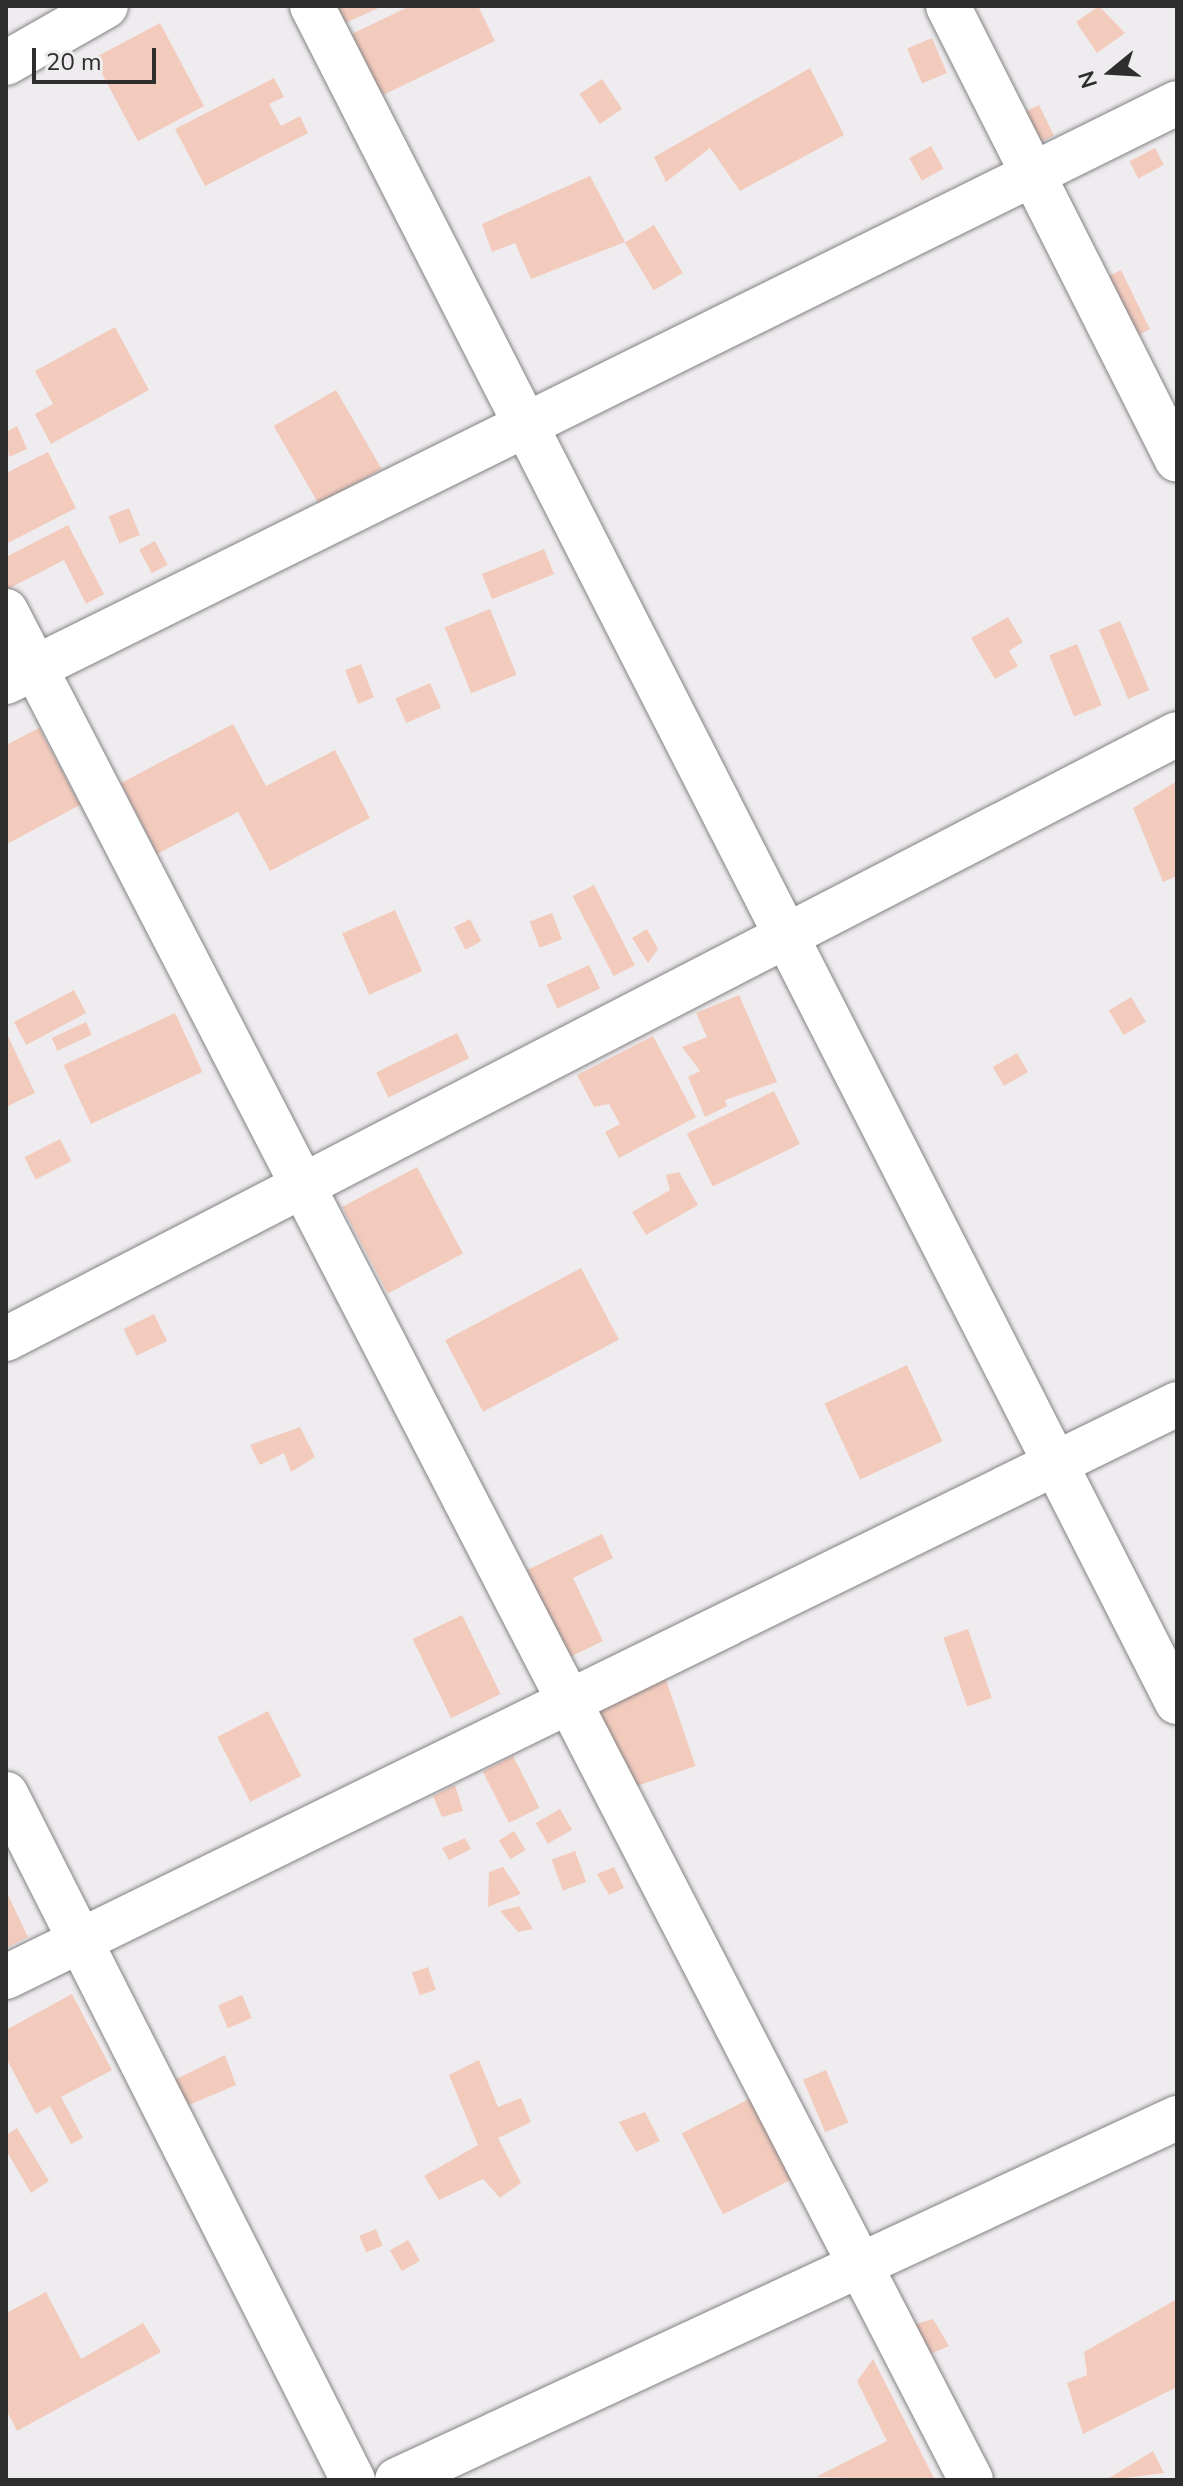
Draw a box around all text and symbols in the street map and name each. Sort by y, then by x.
scale bar [36,32,160,82]
north arrow [1071,32,1151,112]
text: 20 m [46,46,102,78]
text: N [1071,67,1105,92]

